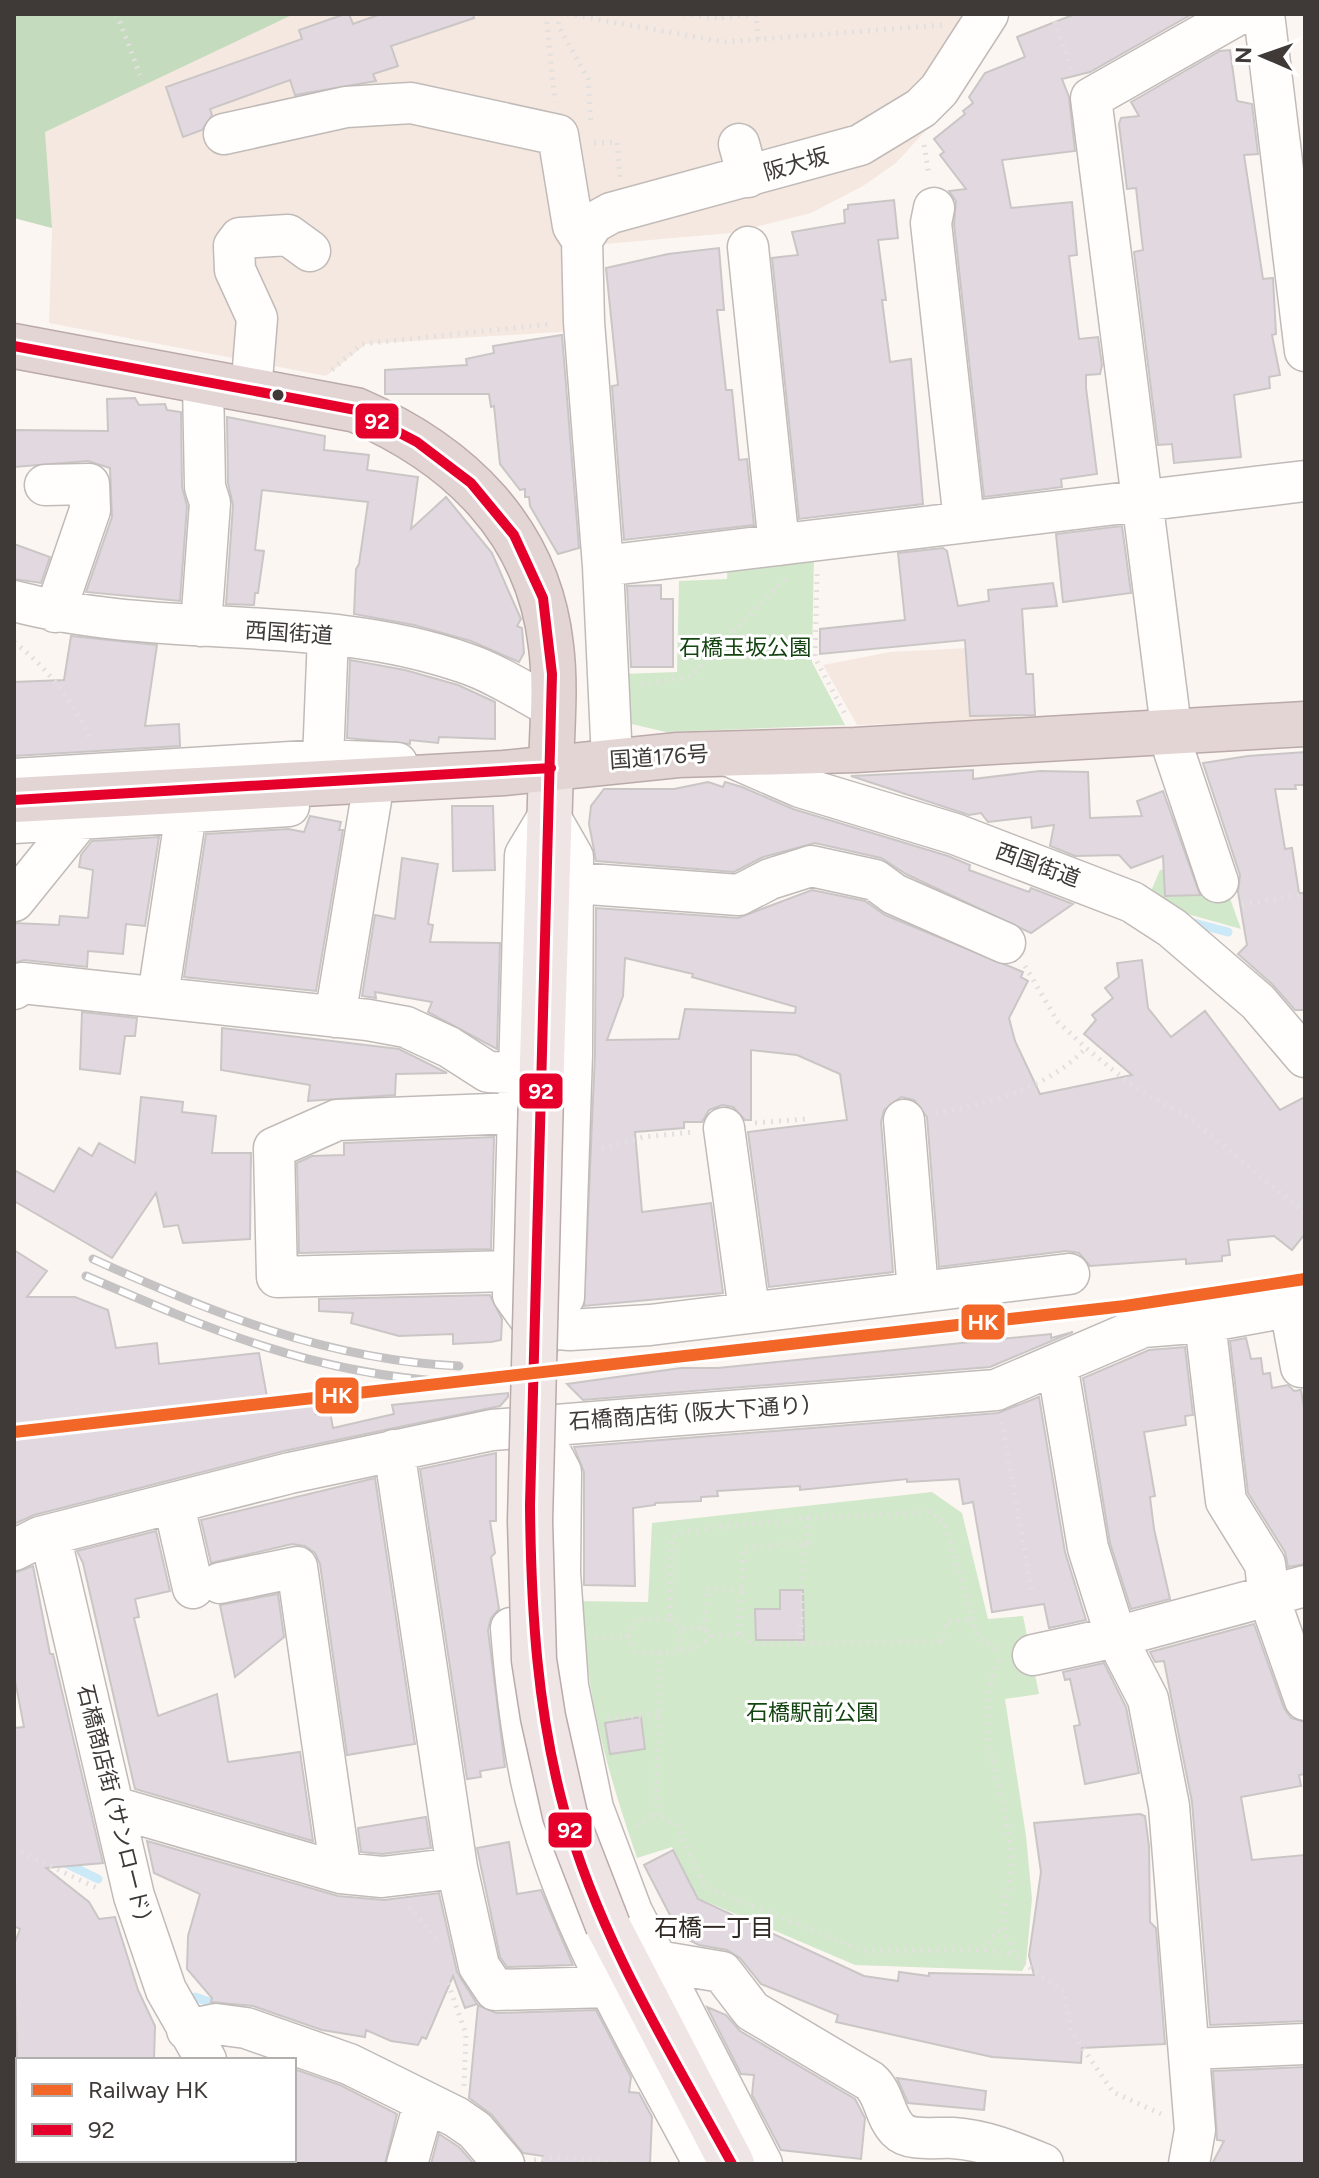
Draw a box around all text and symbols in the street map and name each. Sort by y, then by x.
north arrow [1223,16,1303,96]
text: N [1230,46,1257,64]
street label: 阪大坂 [761,142,831,186]
unlabelled marker [270,387,286,403]
line badge: 92 [354,402,400,440]
text: 92 [364,408,390,435]
street label: 西国街道 [244,616,334,650]
park label: 石橋玉坂公園 [679,634,811,661]
street label: 国道176号 [608,740,710,774]
street label: 西国街道 [992,837,1084,893]
line badge: 92 [518,1072,564,1110]
text: 92 [528,1078,554,1105]
line badge: HK [960,1303,1006,1341]
text: HK [967,1309,999,1336]
line badge: HK [314,1376,360,1415]
text: HK [321,1382,353,1409]
street label: 石橋商店街 (阪大下通り) [568,1391,810,1435]
street label: 石橋商店街 (サンロード) [72,1682,156,1922]
park label: 石橋駅前公園 [746,1699,878,1726]
line badge: 92 [547,1811,593,1849]
text: 92 [557,1817,583,1844]
district label: 石橋一丁目 [654,1913,774,1942]
legend [16,2058,296,2162]
text: Railway HK [88,2075,208,2104]
text: 92 [88,2115,115,2144]

